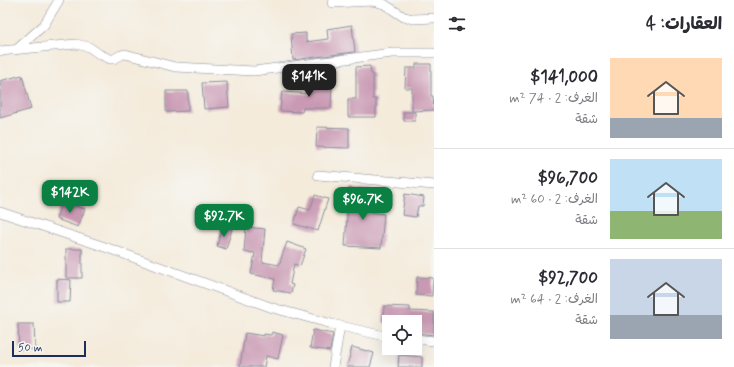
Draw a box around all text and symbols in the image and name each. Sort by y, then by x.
icon: filters [446,13,468,35]
text: العقارات: 4 [646,13,722,35]
pin: $141K [281,64,337,98]
text: $141,000 [530,66,598,88]
text: $141K [291,68,327,85]
icon: home [642,74,690,122]
text: الغرف: 2 · 74 m² [509,90,598,107]
text: شقة [575,111,598,128]
text: $96,700 [538,167,598,189]
icon: home [642,175,690,223]
pin: $142K [42,180,98,214]
text: $142K [51,184,89,201]
pin: $96.7K [330,187,396,221]
text: $96.7K [343,191,384,208]
text: الغرف: 2 · 60 m² [511,191,598,208]
pin: $92.7K [191,204,257,238]
text: $92.7K [204,208,244,225]
text: شقة [575,212,598,229]
text: $92,700 [538,267,598,289]
icon: home [642,275,690,323]
text: الغرف: 2 · 64 m² [510,291,598,308]
text: شقة [575,312,598,329]
map controls [382,315,422,355]
button: locate [382,315,422,355]
scale bar [12,339,86,358]
text: 50 m [18,341,43,355]

